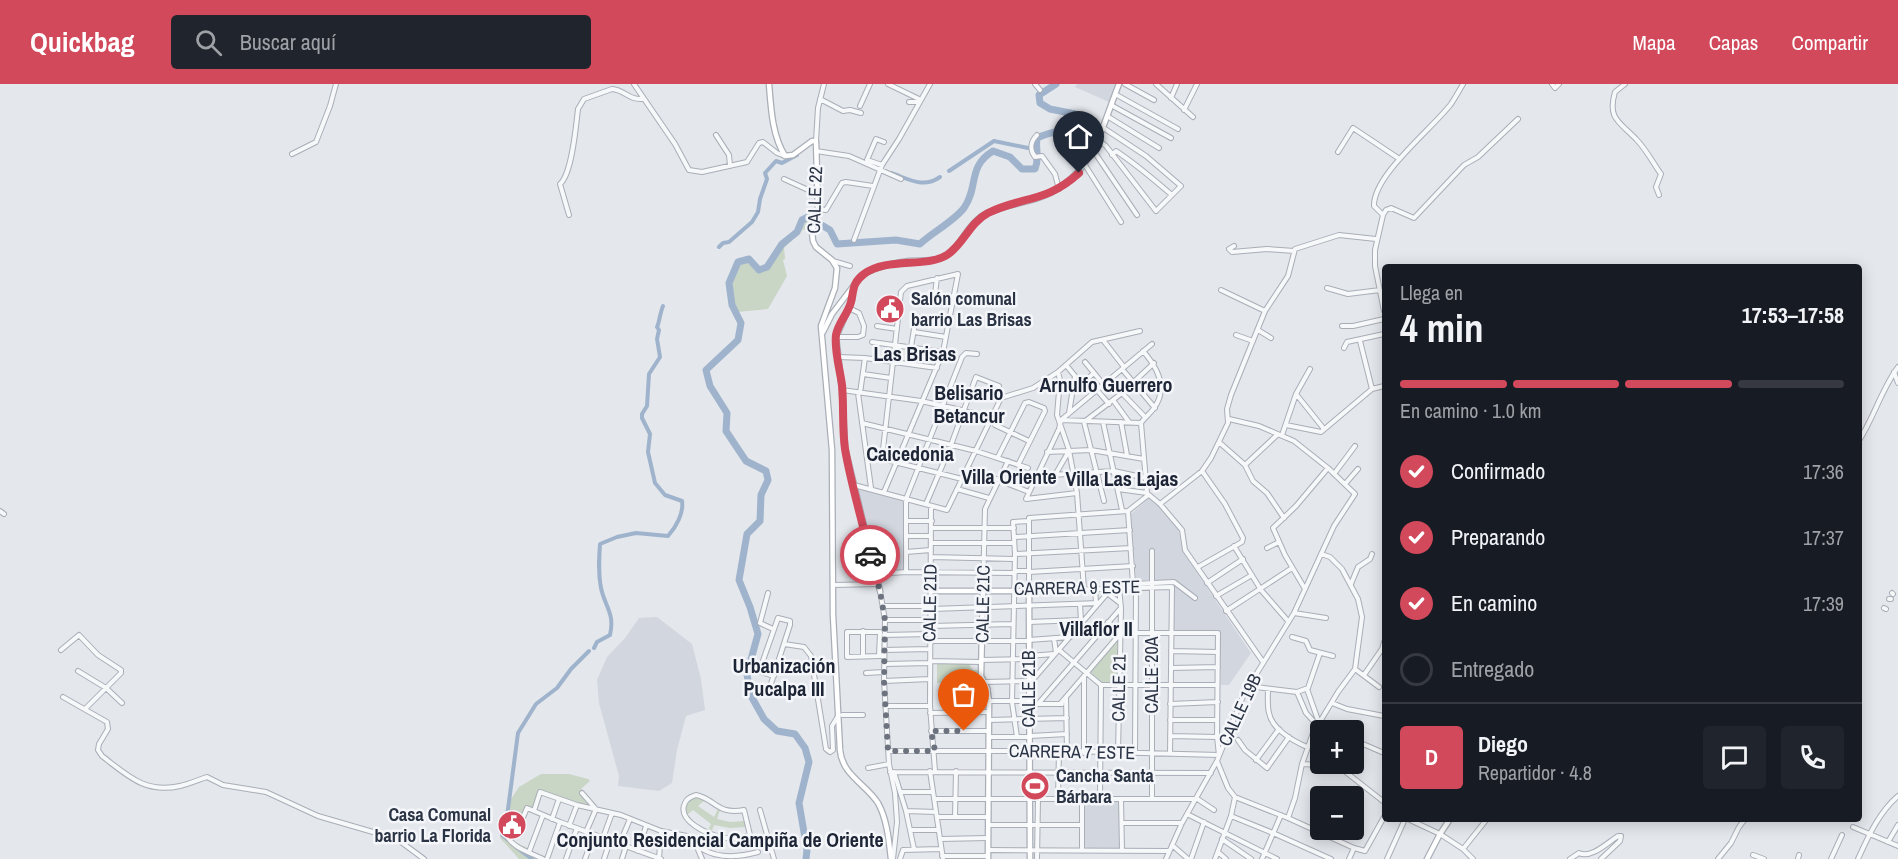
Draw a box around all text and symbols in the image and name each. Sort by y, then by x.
search box [171,15,591,69]
text: Quickbag [30,23,135,61]
icon: search [192,26,225,59]
text: Buscar aquí [240,27,336,57]
text: Mapa [1633,28,1676,57]
text: Capas [1709,28,1758,57]
text: Compartir [1791,28,1868,57]
pin [1053,111,1104,173]
icon: home [1062,120,1095,153]
street label: CALLE 22 [801,166,828,234]
text: Llega en [1400,279,1463,306]
place label: Salón comunal barrio Las Brisas [911,286,1032,332]
public building icon: Salón comunal barrio Las Brisas [874,293,906,325]
text: 17:53–17:58 [1742,300,1844,330]
text: 4 min [1400,302,1484,354]
district label: Las Brisas [874,340,956,367]
district label: Arnulfo Guerrero [1039,371,1173,398]
district label: Belisario Betancur [933,379,1005,429]
text: En camino · 1.0 km [1400,397,1541,424]
district label: Caicedonia [866,440,954,467]
icon: check [1400,455,1433,488]
text: Confirmado [1451,456,1545,486]
text: 17:36 [1803,458,1844,485]
district label: Villa Oriente [961,463,1057,490]
district label: Villa Las Lajas [1066,465,1178,492]
icon: check [1400,521,1433,554]
text: Preparando [1451,522,1545,552]
text: 17:37 [1803,524,1844,551]
courier [840,525,900,585]
icon: car [854,539,887,572]
street label: CALLE 21D [916,564,943,642]
street label: CALLE 21C [969,565,996,643]
street label: CARRERA 9 ESTE [1014,574,1140,601]
icon: check [1400,587,1433,620]
text: En camino [1451,588,1537,618]
text: 17:39 [1803,590,1844,617]
district label: Villaflor II [1059,615,1133,642]
street label: CALLE 20A [1139,636,1164,714]
street label: CALLE 21B [1016,650,1041,728]
district label: Urbanización Pucalpa III [733,652,835,702]
street label: CALLE 21 [1105,653,1132,722]
text: Entregado [1451,654,1534,684]
pin [938,669,989,731]
street label: CALLE 19B [1212,669,1267,750]
icon: bag [947,678,980,711]
map controls [1310,720,1364,840]
button: + [1310,720,1364,774]
button: chat [1703,726,1766,789]
button: phone [1781,726,1844,789]
text: Diego [1478,729,1528,759]
street label: CARRERA 7 ESTE [1009,738,1135,765]
text: D [1425,742,1438,772]
text: Repartidor · 4.8 [1478,759,1592,786]
place label: Cancha Santa Bárbara [1056,763,1154,809]
sports icon: Cancha Santa Bárbara [1019,770,1051,802]
button: − [1310,786,1364,840]
place label: Casa Comunal barrio La Florida [375,802,492,848]
public building icon: Casa Comunal barrio La Florida [496,809,528,841]
district label: Conjunto Residencial Campiña de Oriente [556,826,884,853]

